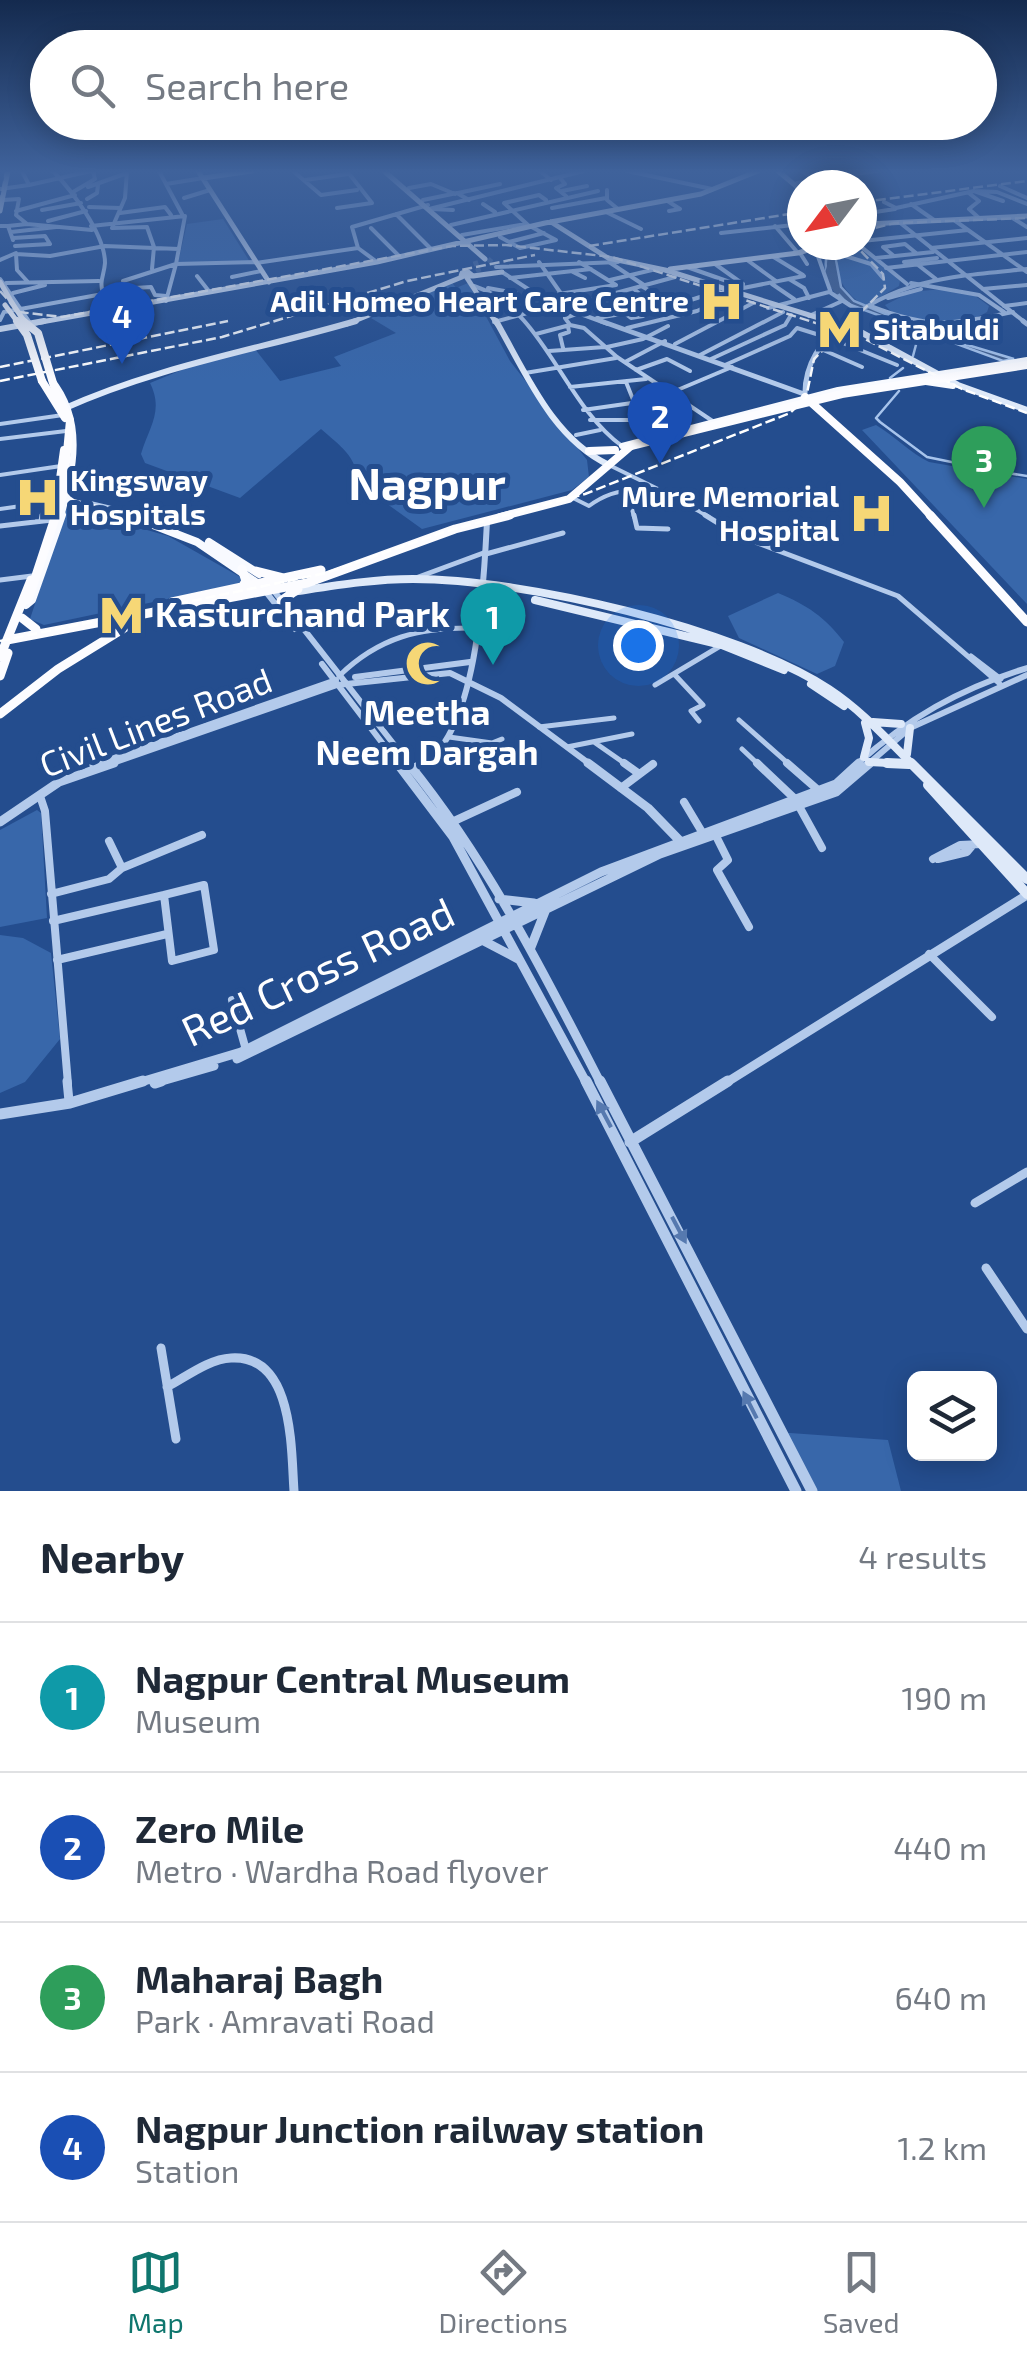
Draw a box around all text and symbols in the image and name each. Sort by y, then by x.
search box [30,30,997,140]
icon: search [65,58,120,113]
text: Search here [145,62,349,108]
north arrow [787,170,877,260]
hospital icon: Adil Homeo Heart Care Centre [698,278,746,326]
pin: 4 [90,282,154,364]
place label: Adil Homeo Heart Care Centre [270,282,689,318]
metro station icon: Sitabuldi [816,306,864,354]
place label: Sitabuldi [873,310,1000,346]
pin: 2 [628,382,692,464]
pin: 3 [952,426,1016,508]
district label: Nagpur [348,455,506,509]
place label: Kingsway Hospitals [70,461,208,531]
hospital icon: Kingsway Hospitals [13,474,61,522]
place label: Mure Memorial Hospital [621,477,839,547]
hospital icon: Mure Memorial Hospital [848,490,896,538]
pin: 1 [460,582,526,665]
metro station icon: Kasturchand Park [98,591,146,639]
place label: Kasturchand Park [155,592,450,634]
your location [613,620,664,671]
mosque icon: Meetha Neem Dargah [403,639,451,687]
street label: Civil Lines Road [33,658,277,785]
place label: Meetha Neem Dargah [315,690,539,772]
street label: Red Cross Road [173,885,461,1055]
one-way arrow [596,1100,613,1129]
one-way arrow [670,1216,688,1244]
map controls [907,1371,997,1461]
button: layers [907,1371,997,1461]
one-way arrow [742,1390,759,1419]
text: Nearby [40,1531,184,1581]
text: 4 results [858,1537,987,1575]
text: Nagpur Central Museum [135,1655,570,1701]
text: 1 [66,1678,79,1716]
text: 190 m [901,1678,987,1716]
text: Museum [135,1701,261,1739]
text: Zero Mile [135,1805,304,1851]
text: 2 [63,1828,82,1866]
text: 440 m [893,1828,987,1866]
text: Metro · Wardha Road flyover [135,1851,549,1889]
text: Maharaj Bagh [135,1955,383,2001]
text: 3 [63,1978,82,2016]
text: 640 m [895,1978,987,2016]
text: Park · Amravati Road [135,2001,435,2039]
text: Nagpur Junction railway station [135,2105,704,2151]
text: 4 [62,2128,83,2166]
text: 1.2 km [897,2128,987,2166]
text: Station [135,2151,239,2189]
tab: Map [127,2245,184,2339]
tab: Directions [439,2245,568,2339]
tab: Saved [823,2245,900,2339]

